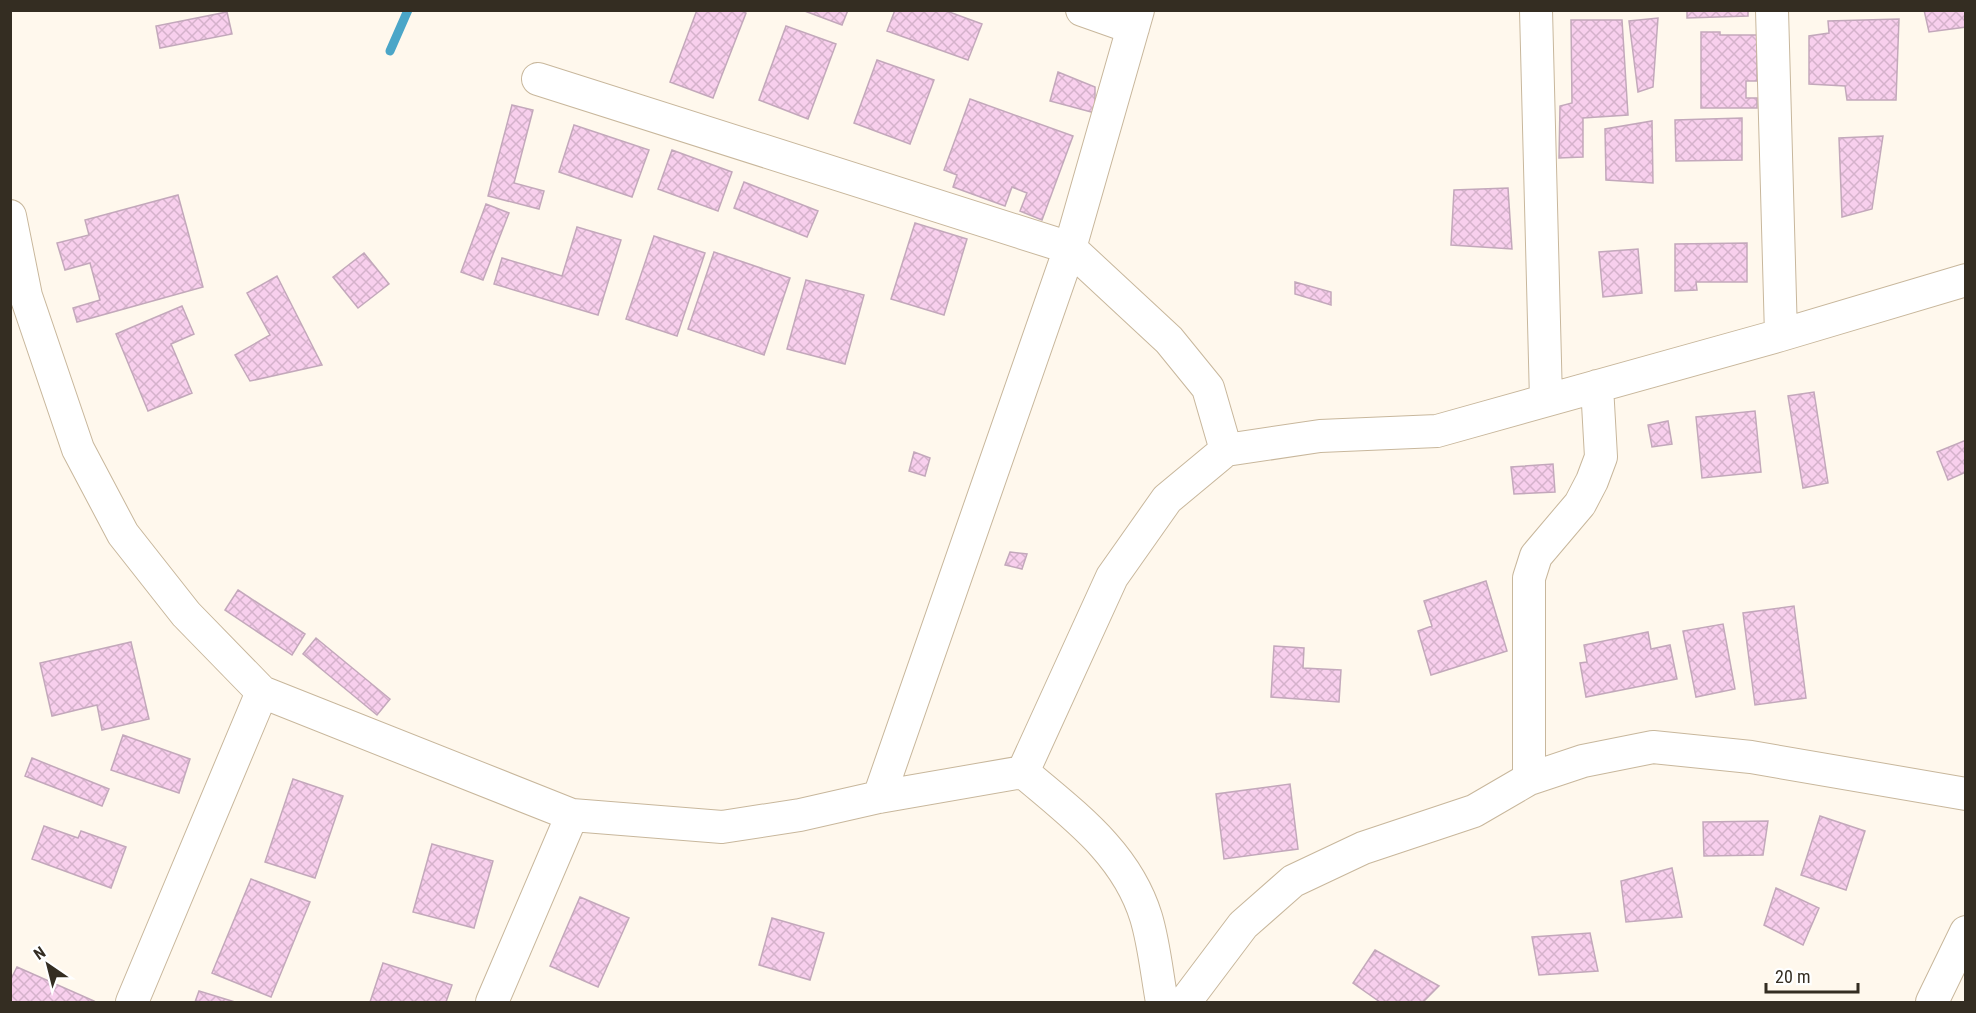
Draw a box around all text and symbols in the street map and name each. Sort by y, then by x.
north arrow [18,935,78,995]
text: N [30,943,49,964]
scale bar [1766,956,1858,994]
text: 20 m [1775,966,1810,987]

